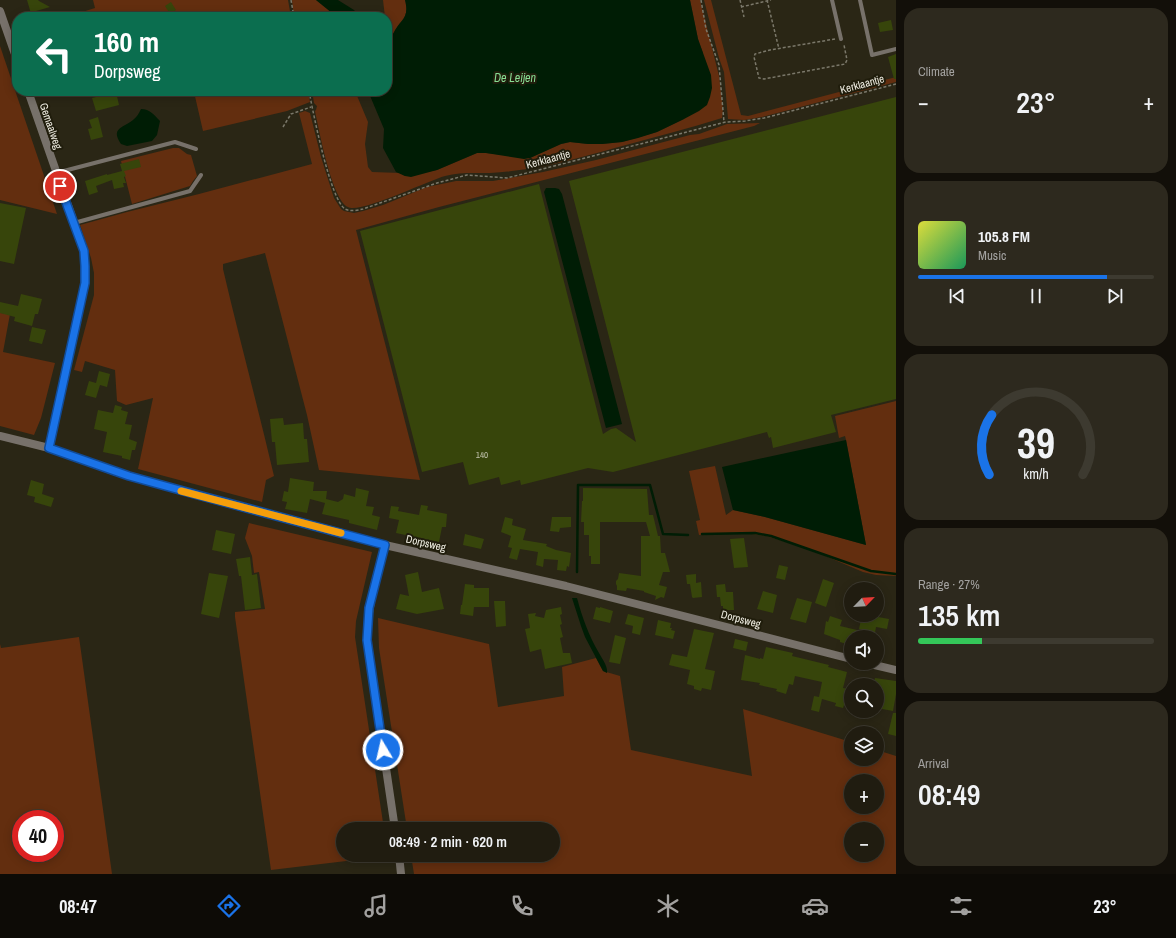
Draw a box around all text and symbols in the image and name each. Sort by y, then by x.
text: 160 m [94,23,159,61]
icon: left [28,28,80,80]
text: Dorpsweg [94,59,160,84]
text: Climate [918,63,955,80]
water label: De Leijen [494,70,536,86]
street label: Kerklaantje [838,71,886,97]
text: 23° [1016,82,1056,122]
text: − [918,87,929,117]
text: + [1143,87,1154,117]
street label: Gemaalweg [37,101,65,151]
street label: Kerklaantje [524,146,572,172]
pin [43,169,77,203]
icon: arrive [49,175,71,197]
text: 105.8 FM [978,226,1030,247]
text: Music [978,247,1006,264]
icon: previous [946,285,968,307]
icon: pause [1025,285,1047,307]
icon: next [1104,285,1126,307]
text: 39 [1017,415,1055,471]
house number: 140 [476,449,488,461]
text: km/h [1023,464,1049,483]
street label: Dorpsweg [405,532,447,554]
text: Range · 27% [918,576,980,593]
north arrow [844,582,884,622]
map controls [844,582,884,862]
text: 135 km [918,595,1000,635]
street label: Dorpsweg [720,607,762,631]
button: sound [844,630,884,670]
button: search [844,678,884,718]
button: layers [844,726,884,766]
position arrow [362,729,404,771]
text: Arrival [918,755,949,772]
button: + [844,774,884,814]
text: 08:49 [918,774,980,814]
speed limit sign: 40 [12,810,64,862]
button: − [844,822,884,862]
text: 08:49 · 2 min · 620 m [389,831,507,852]
icon: directions [215,892,243,920]
icon: music [362,892,390,920]
icon: phone [508,892,536,920]
icon: climate [654,892,682,920]
icon: car [801,892,829,920]
icon: filters [947,892,975,920]
text: 08:47 [59,894,97,919]
text: 23° [1093,894,1117,919]

